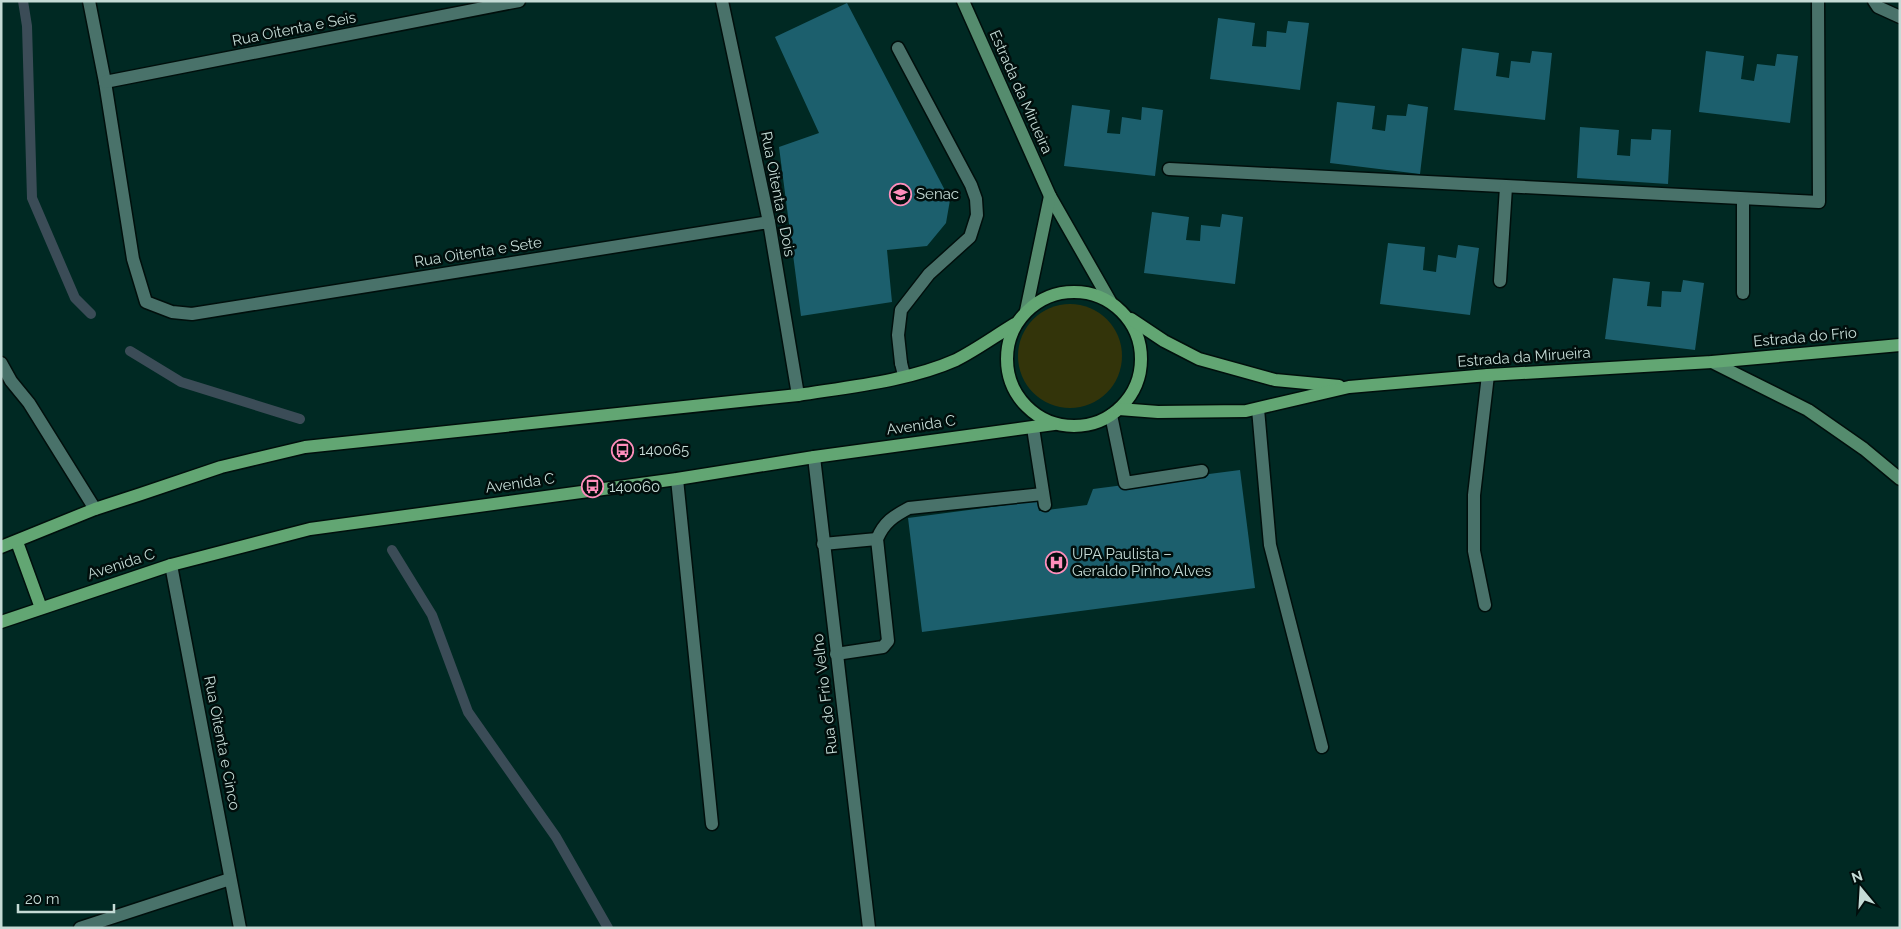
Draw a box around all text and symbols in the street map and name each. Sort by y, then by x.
street label: Rua Oitenta e Seis [231,8,357,50]
street label: Estrada da Mirueira [986,27,1056,157]
street label: Rua Oitenta e Dois [757,130,799,258]
school or university icon: Senac [888,182,912,206]
place label: Senac [916,185,959,203]
street label: Rua Oitenta e Sete [413,233,543,271]
street label: Estrada do Frio [1752,323,1858,350]
street label: Estrada da Mirueira [1457,343,1591,371]
street label: Avenida C [885,411,957,439]
bus stop icon: 140065 [611,438,635,462]
place label: 140065 [639,441,689,459]
street label: Avenida C [484,469,556,497]
bus stop icon: 140060 [581,475,605,499]
place label: 140060 [609,478,660,496]
street label: Avenida C [85,545,157,583]
place label: UPA Paulista – Geraldo Pinho Alves [1072,545,1211,580]
hospital icon: UPA Paulista – Geraldo Pinho Alves [1044,551,1068,575]
street label: Rua do Frio Velho [809,633,841,755]
street label: Rua Oitenta e Cinco [200,674,244,812]
north arrow [1836,864,1886,914]
text: N [1849,867,1865,886]
scale bar [18,882,114,914]
text: 20 m [25,890,60,908]

